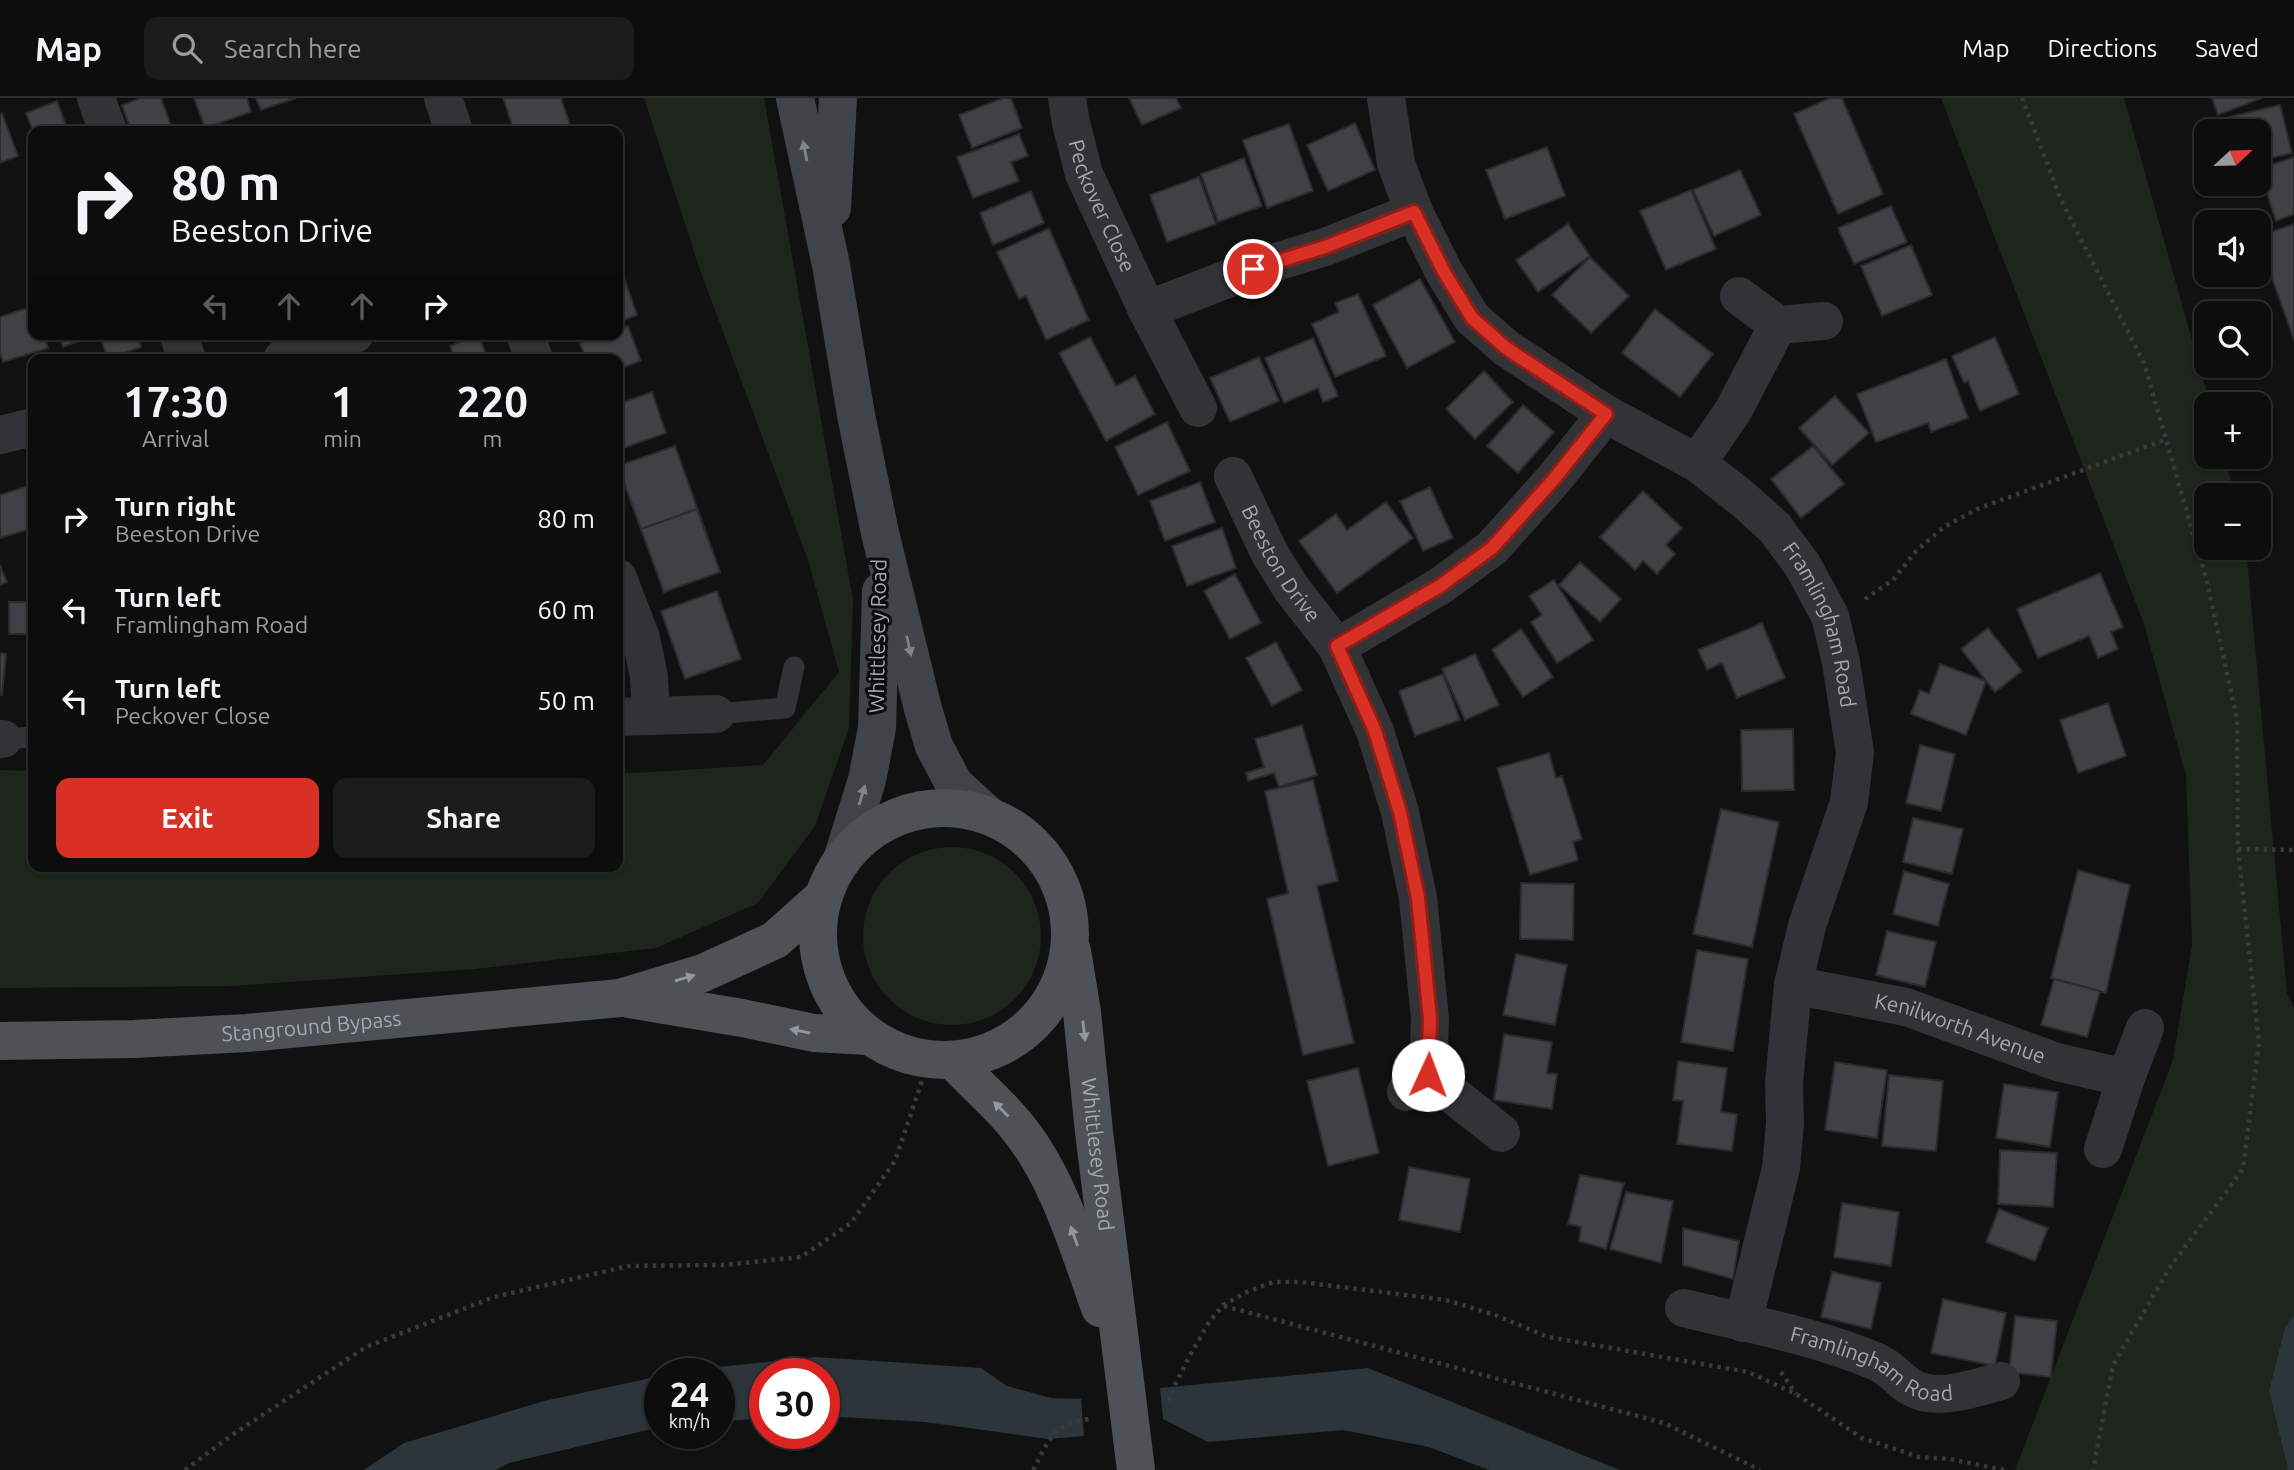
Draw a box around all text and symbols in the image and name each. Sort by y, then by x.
search box [144,17,634,80]
icon: search [168,29,206,67]
text: Map [35,30,102,67]
text: Search here [224,34,362,63]
text: Map [1962,35,2009,62]
text: Directions [2047,35,2157,62]
text: Saved [2195,35,2259,62]
north arrow [2194,119,2272,196]
map controls [2194,119,2271,560]
street label: Peckover Close [1065,137,1141,276]
one-way arrow [800,140,811,162]
icon: right [56,154,147,245]
text: 80 m [171,154,280,209]
button: sound [2194,210,2271,287]
text: Beeston Drive [171,212,373,248]
pin [1223,239,1283,299]
icon: arrive [1234,250,1272,288]
icon: left [197,287,235,325]
icon: ahead [270,287,308,325]
icon: ahead [343,287,381,325]
icon: right [416,287,454,325]
button: search [2194,301,2271,378]
text: 17:30 [123,378,228,425]
text: 1 [331,378,354,425]
text: 220 [457,378,528,425]
button: + [2194,392,2271,469]
text: Arrival [142,426,209,451]
text: min [323,426,362,451]
text: m [482,426,502,451]
button: − [2194,483,2271,560]
text: Turn right [115,492,236,521]
icon: right [56,500,94,538]
street label: Beeston Drive [1237,501,1326,626]
text: 80 m [537,504,595,533]
text: Beeston Drive [115,521,260,546]
street label: Framlingham Road [1778,537,1861,709]
street label: Whittlesey Road [864,559,890,713]
text: Turn left [115,583,221,612]
icon: left [56,591,94,629]
text: 60 m [537,595,595,624]
text: Framlingham Road [115,612,308,637]
one-way arrow [903,636,914,658]
text: Turn left [115,674,221,703]
icon: left [56,682,94,720]
text: 50 m [537,686,595,715]
text: Peckover Close [115,703,270,728]
button: Exit [56,778,319,858]
button: Share [333,778,595,858]
one-way arrow [857,784,868,805]
one-way arrow [675,973,696,983]
street label: Kenilworth Avenue [1873,988,2049,1068]
street label: Stanground Bypass [221,1006,402,1045]
one-way arrow [1079,1020,1090,1042]
one-way arrow [789,1025,811,1036]
position arrow [1391,1038,1465,1112]
street label: Whittlesey Road [1078,1076,1119,1232]
one-way arrow [992,1101,1009,1118]
one-way arrow [1068,1225,1079,1246]
street label: Framlingham Road [1788,1321,1954,1405]
speed limit sign: 30 [749,1358,840,1449]
text: 24 [670,1374,709,1414]
text: km/h [669,1411,710,1431]

